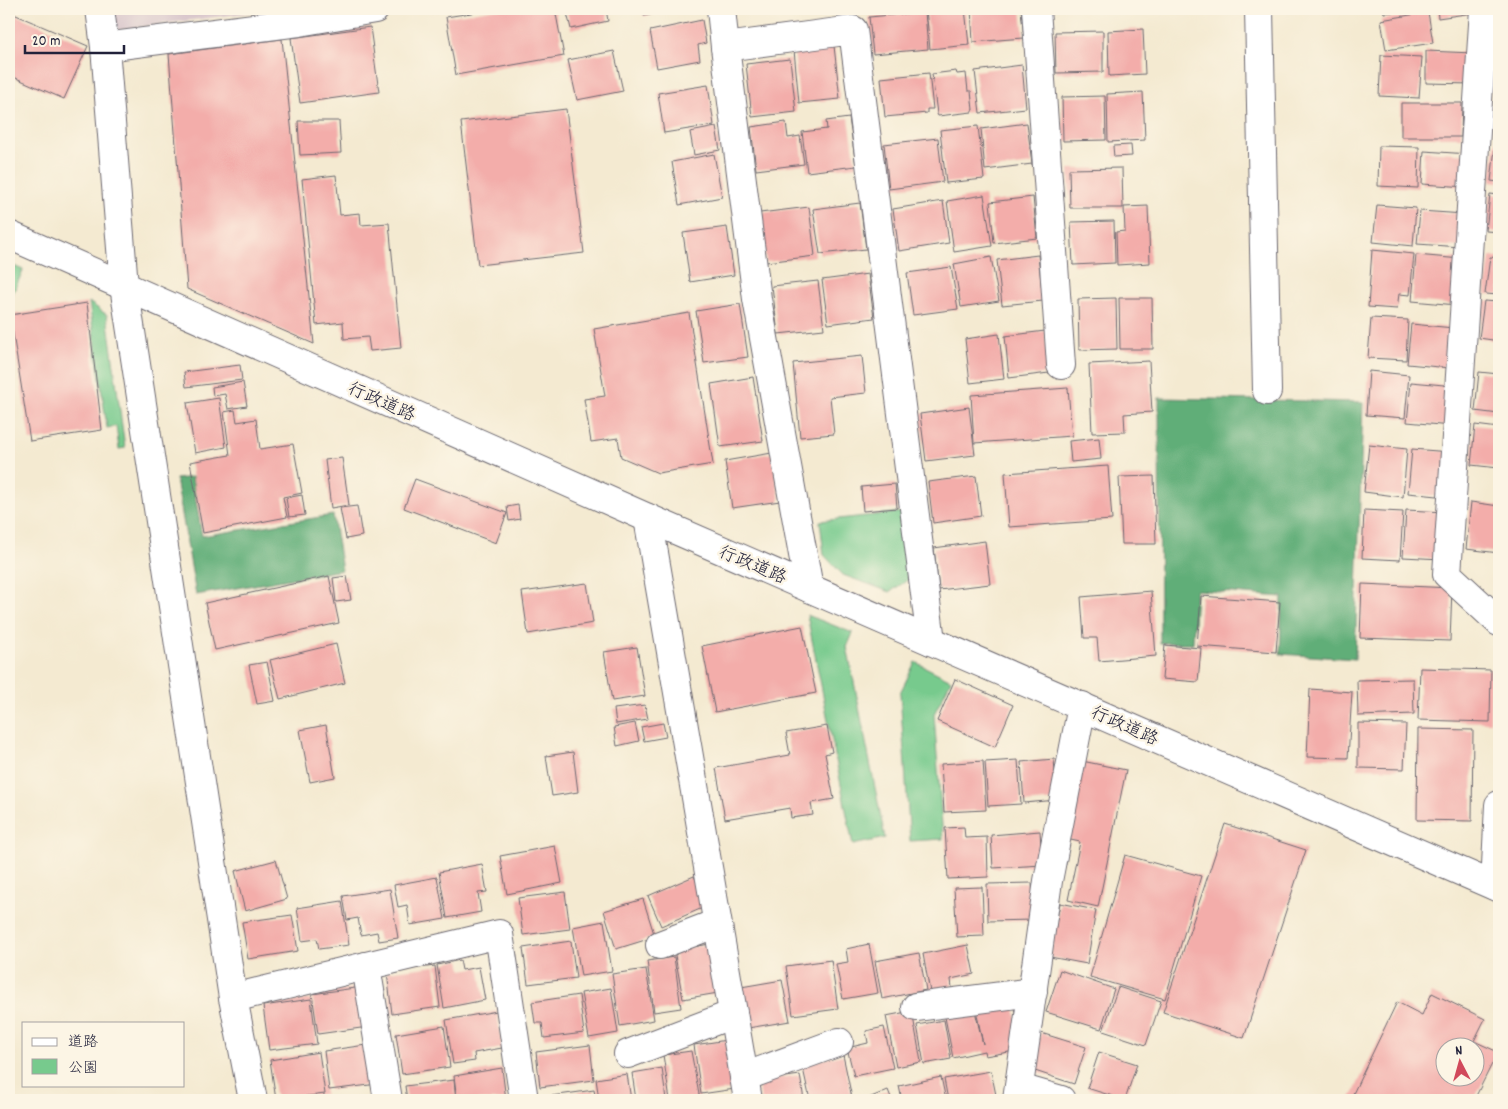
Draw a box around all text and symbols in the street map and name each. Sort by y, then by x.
scale bar [25,22,124,54]
text: 20 m [32,31,60,53]
street label: 行政道路 [343,377,419,429]
street label: 行政道路 [714,541,790,592]
street label: 行政道路 [1086,701,1162,753]
legend [22,1022,185,1086]
text: 道路 [68,1032,98,1054]
north arrow [1436,1036,1486,1086]
text: N [1454,1041,1463,1061]
text: 公園 [68,1058,98,1080]

